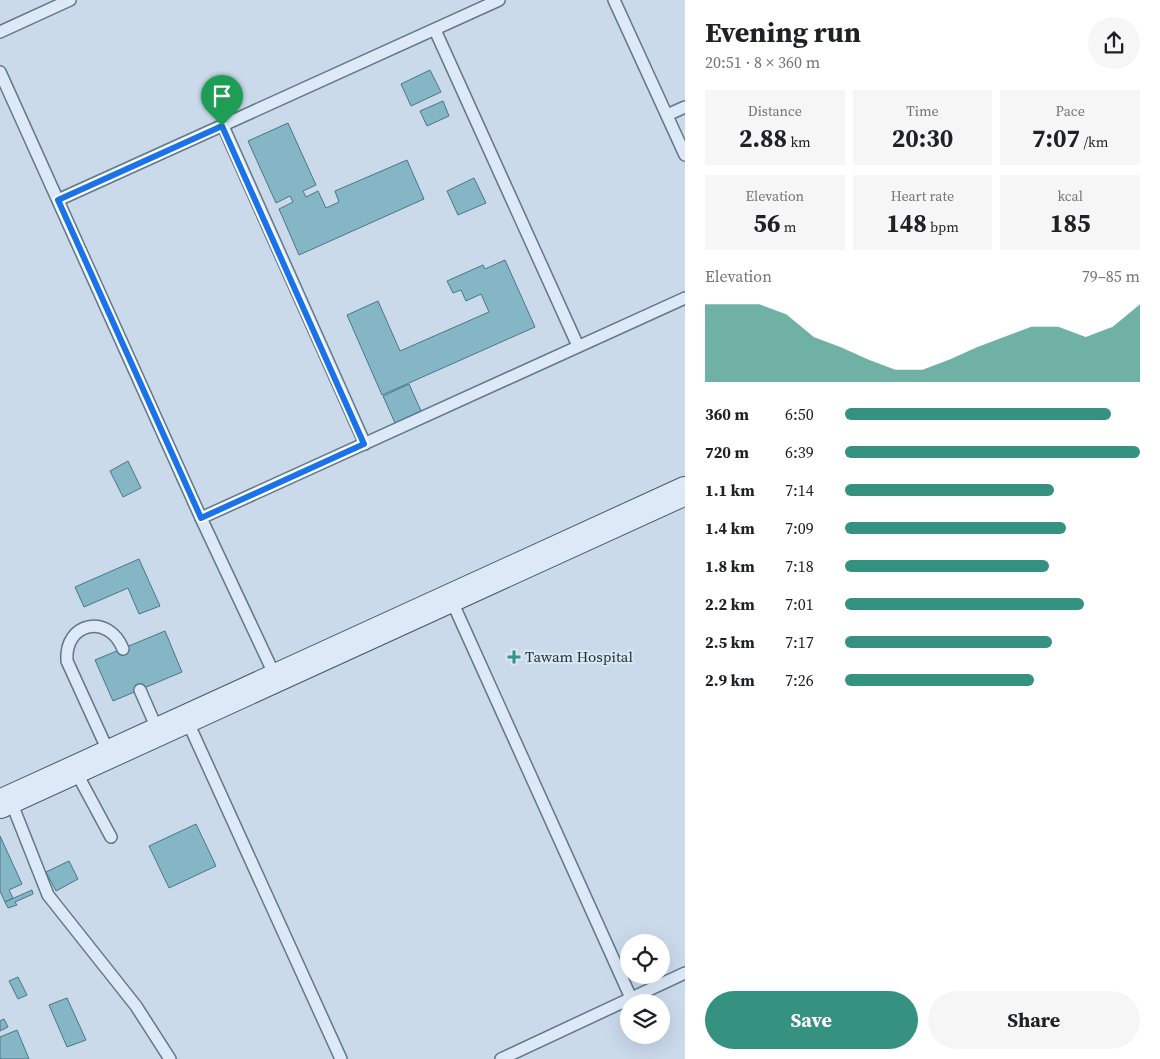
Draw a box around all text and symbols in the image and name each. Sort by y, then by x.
text: Evening run [705,13,861,51]
button: share [1088,17,1140,69]
text: 20:51 · 8 × 360 m [705,51,820,73]
pin [201,75,243,126]
icon: arrive [208,82,236,110]
text: Distance [748,101,802,121]
text: Time [906,101,939,121]
text: Pace [1055,101,1085,121]
text: 2.88 [739,121,787,155]
text: 20:30 [892,121,953,155]
text: 7:07 [1032,121,1080,155]
text: km [787,132,811,152]
text: /km [1080,132,1108,152]
text: Elevation [746,186,804,206]
text: Heart rate [891,186,954,206]
text: kcal [1057,186,1083,206]
text: 56 [753,206,780,240]
text: 148 [886,206,927,240]
text: 185 [1050,206,1090,240]
text: m [780,217,796,237]
text: bpm [927,217,959,237]
text: Elevation [705,265,772,287]
text: 79–85 m [1082,265,1140,287]
text: 360 m [705,403,749,425]
text: 6:50 [785,403,814,425]
text: 720 m [705,441,749,463]
text: 6:39 [785,441,814,463]
text: 1.1 km [705,479,755,501]
text: 7:14 [785,479,814,501]
text: 1.4 km [705,517,755,539]
text: 7:09 [785,517,814,539]
text: 1.8 km [705,555,755,577]
text: 7:18 [785,555,814,577]
text: 2.2 km [705,593,755,615]
text: 7:01 [785,593,814,615]
text: 2.5 km [705,631,755,653]
text: 7:17 [785,631,814,653]
place label: Tawam Hospital [525,646,633,667]
marker: Tawam Hospital [507,650,521,664]
text: 2.9 km [705,669,755,691]
text: 7:26 [785,669,814,691]
map controls [620,934,670,1044]
button: locate [620,934,670,984]
button: Save [705,991,918,1049]
button: Share [928,991,1140,1049]
button: layers [620,994,670,1044]

